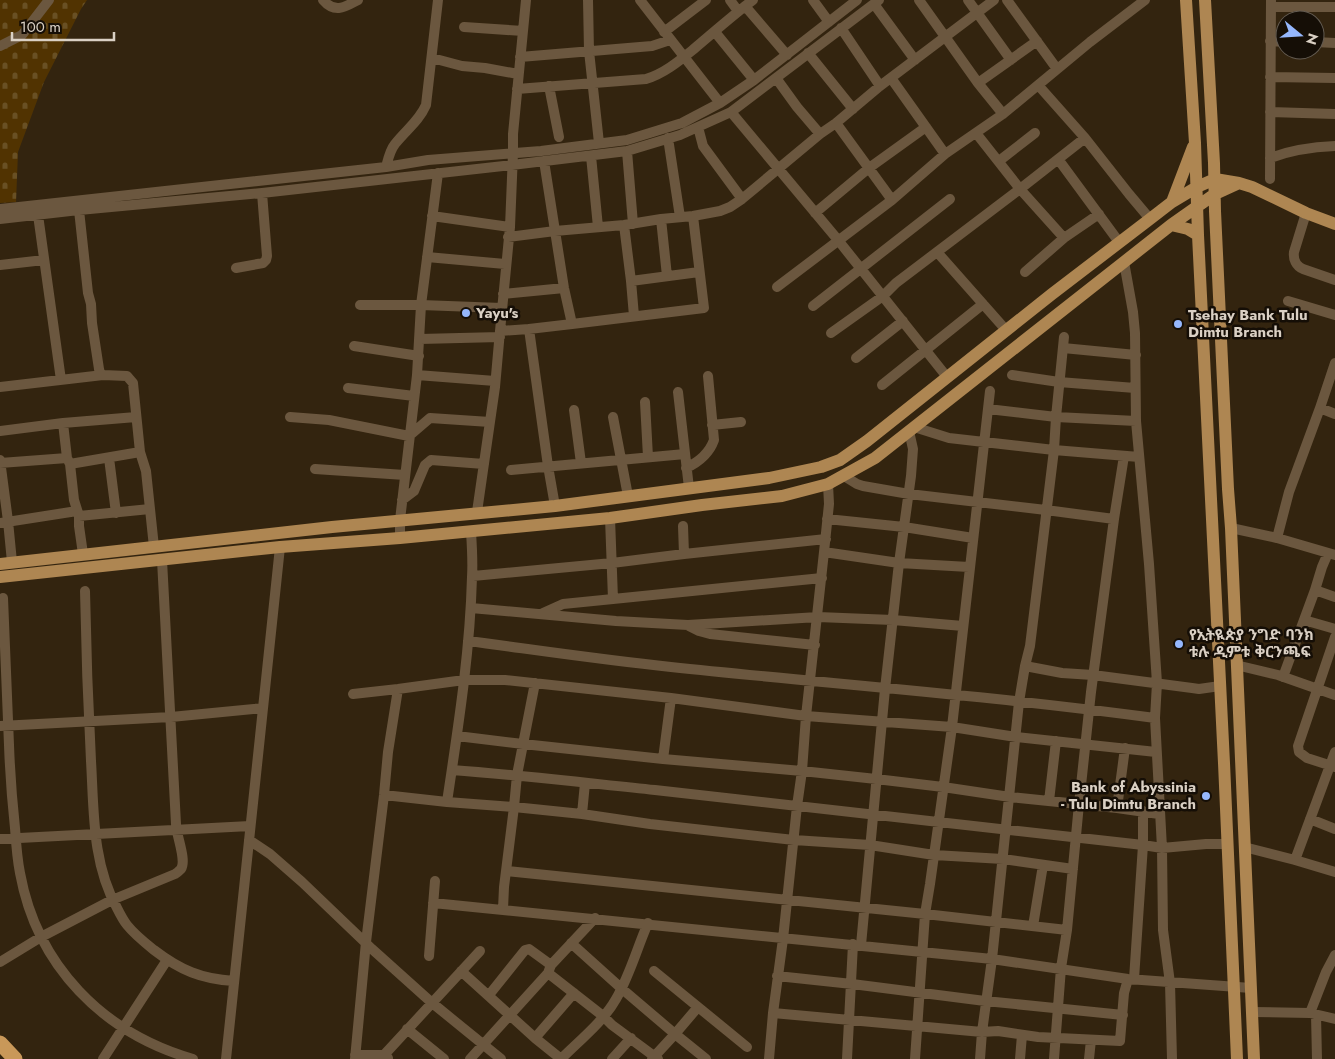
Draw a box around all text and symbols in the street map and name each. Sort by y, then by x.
scale bar [12,10,115,42]
north arrow [1275,10,1325,60]
text: 100 m [20,16,61,38]
text: N [1301,31,1324,47]
place label: Yayu's [475,302,519,324]
place label: Tsehay Bank Tulu Dimtu Branch [1188,304,1308,343]
marker: Yayu's [460,307,472,319]
marker: Tsehay Bank Tulu Dimtu Branch [1172,318,1184,330]
place label: የኢትዪጵያ ንግድ ባንክ ቱሉ ዲምቱ ቅርንጫፍ [1189,624,1314,663]
marker: የኢትዪጵያ ንግድ ባንክ ቱሉ ዲምቱ ቅርንጫፍ [1173,638,1185,650]
place label: Bank of Abyssinia - Tulu Dimtu Branch [1061,776,1196,815]
marker: Bank of Abyssinia - Tulu Dimtu Branch [1200,790,1212,802]

